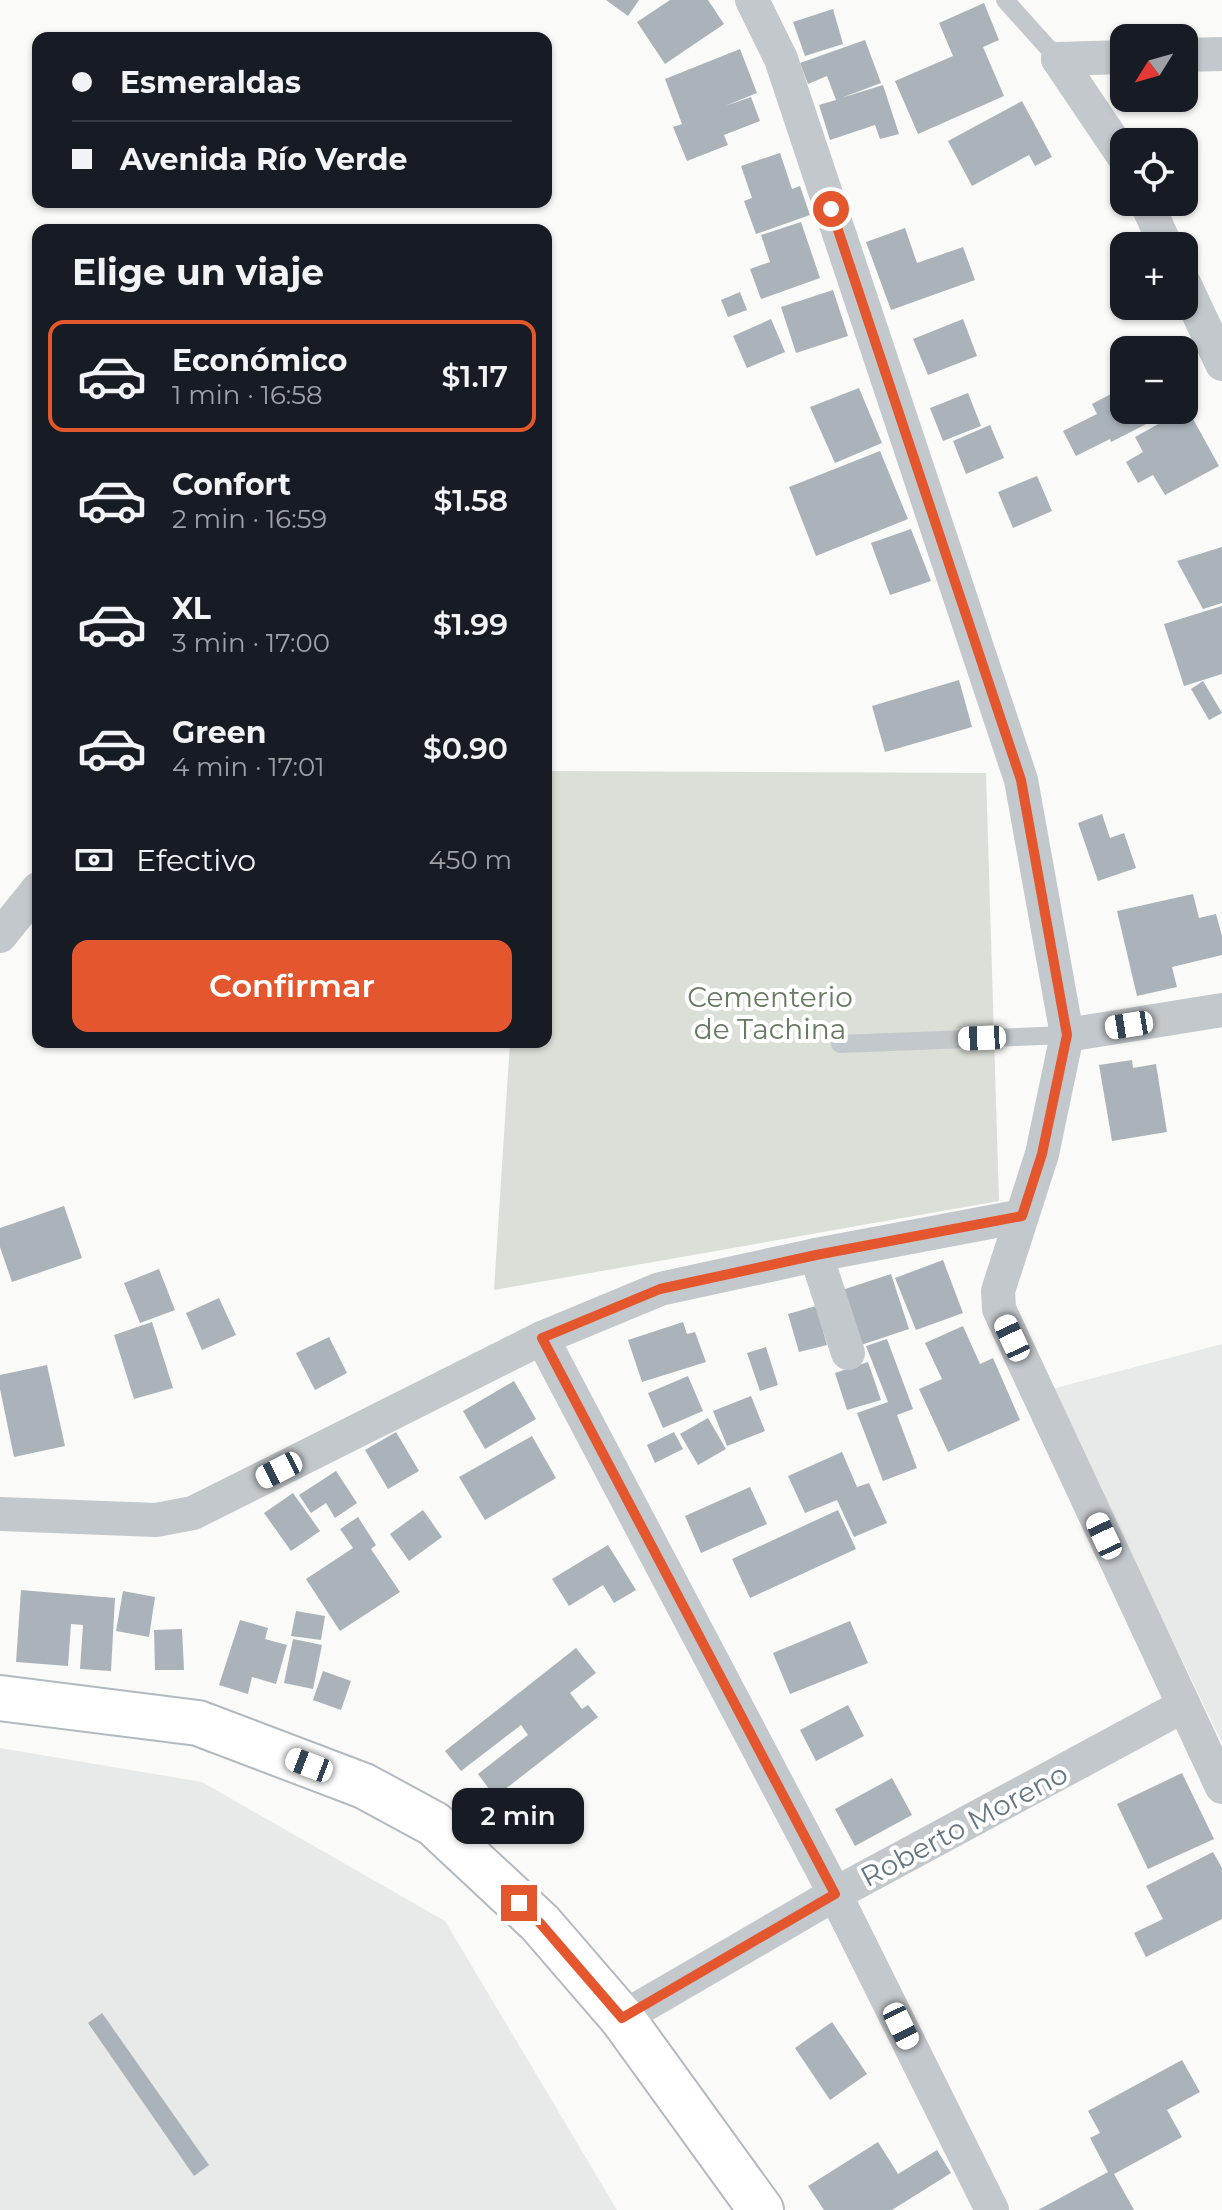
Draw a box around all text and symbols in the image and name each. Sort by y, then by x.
north arrow [1110,24,1198,112]
map controls [1110,24,1198,424]
text: Esmeraldas [120,64,301,101]
button: locate [1110,128,1198,216]
text: Avenida Río Verde [120,141,407,178]
route start [813,191,849,227]
button: + [1110,232,1198,320]
text: Elige un viaje [72,250,324,294]
button: − [1110,336,1198,424]
icon: car [76,340,148,412]
text: Económico [172,342,347,379]
text: $1.17 [441,358,508,395]
text: 1 min · 16:58 [172,379,323,411]
icon: car [76,464,148,536]
text: Confort [172,466,291,503]
text: $1.58 [434,482,508,519]
text: 2 min · 16:59 [172,503,327,535]
icon: car [76,588,148,660]
text: XL [172,590,211,627]
text: $1.99 [433,606,508,643]
text: 3 min · 17:00 [172,627,330,659]
icon: car [76,712,148,784]
text: Green [172,714,266,751]
text: $0.90 [423,730,508,767]
text: 4 min · 17:01 [172,751,325,783]
icon: cash [72,838,116,882]
text: Efectivo [136,842,256,879]
text: 450 m [429,844,512,876]
button: Confirmar [72,940,512,1032]
park label: Cementerio de Tachina [687,980,853,1046]
car [1103,1009,1155,1041]
car [958,1025,1006,1051]
car [991,1311,1033,1365]
car [252,1448,306,1492]
car [1083,1509,1125,1563]
car [282,1745,336,1785]
street label: Roberto Moreno [855,1756,1073,1894]
callout: 2 min [453,1787,585,1843]
text: 2 min [480,1800,556,1832]
route end [501,1885,537,1921]
car [880,1999,922,2053]

